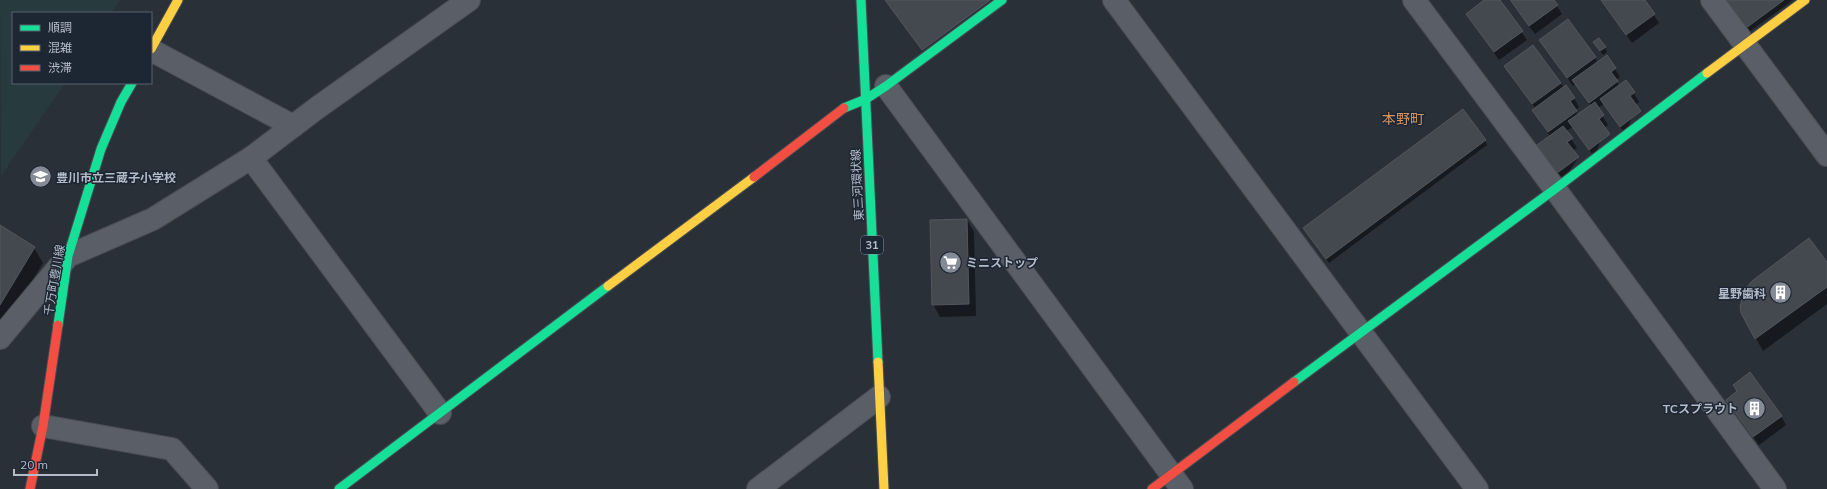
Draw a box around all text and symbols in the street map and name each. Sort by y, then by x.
legend [12,12,152,84]
text: 順調 [48,20,72,35]
text: 混雑 [48,40,72,55]
text: 渋滞 [48,60,72,75]
district label: 本野町 [1382,110,1424,128]
street label: 東三河環状線 [848,149,866,221]
school or university icon: 豊川市立三蔵子小学校 [28,164,54,190]
place label: 豊川市立三蔵子小学校 [56,170,176,185]
road number: 31 [861,236,883,254]
street label: 千万町豊川線 [40,243,68,317]
supermarket icon: ミニストップ [937,249,963,275]
place label: ミニストップ [966,255,1038,270]
building icon: 星野歯科 [1768,280,1794,306]
place label: 星野歯科 [1718,286,1766,301]
building icon: TCスプラウト [1741,395,1767,421]
place label: TCスプラウト [1663,401,1738,416]
scale bar [14,451,97,477]
text: 20 m [20,457,48,472]

